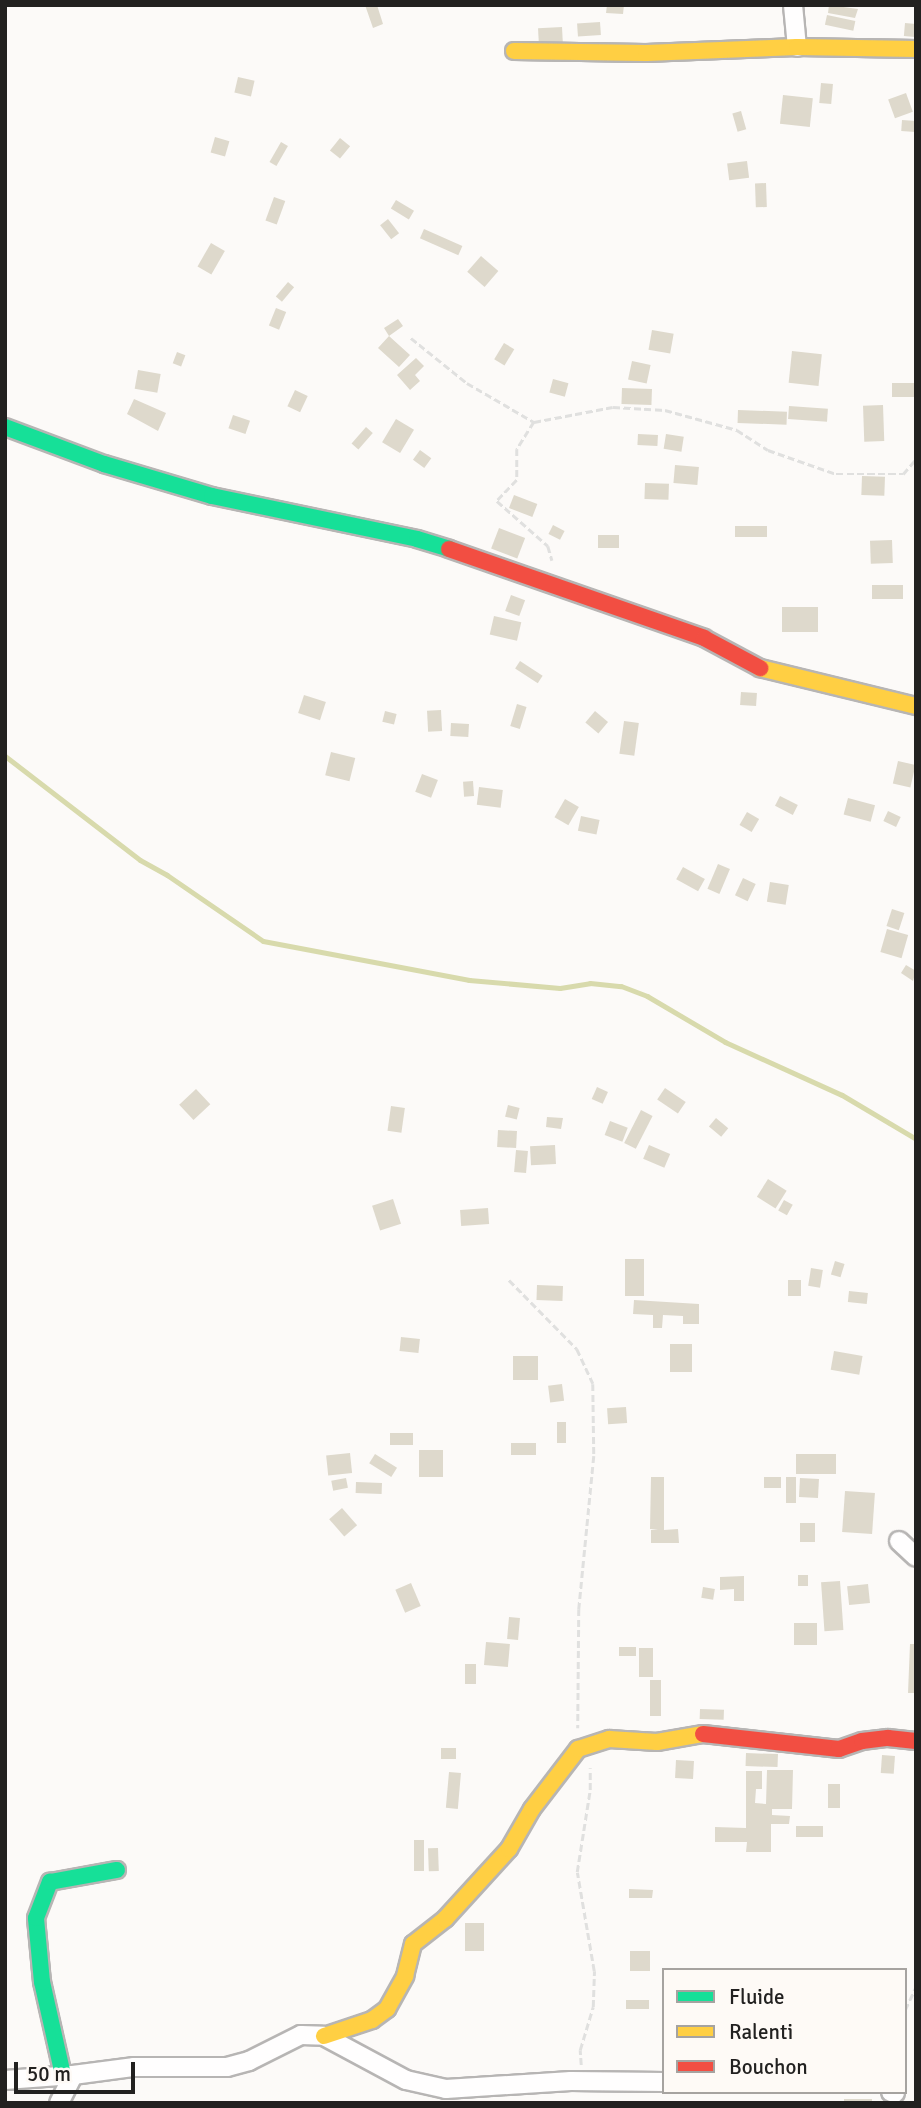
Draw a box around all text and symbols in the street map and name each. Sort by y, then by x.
legend [662,1968,907,2094]
text: Fluide [729,1984,785,2010]
text: Ralenti [729,2019,793,2045]
scale bar [18,2048,138,2092]
text: Bouchon [729,2054,808,2080]
text: 50 m [27,2061,71,2087]

